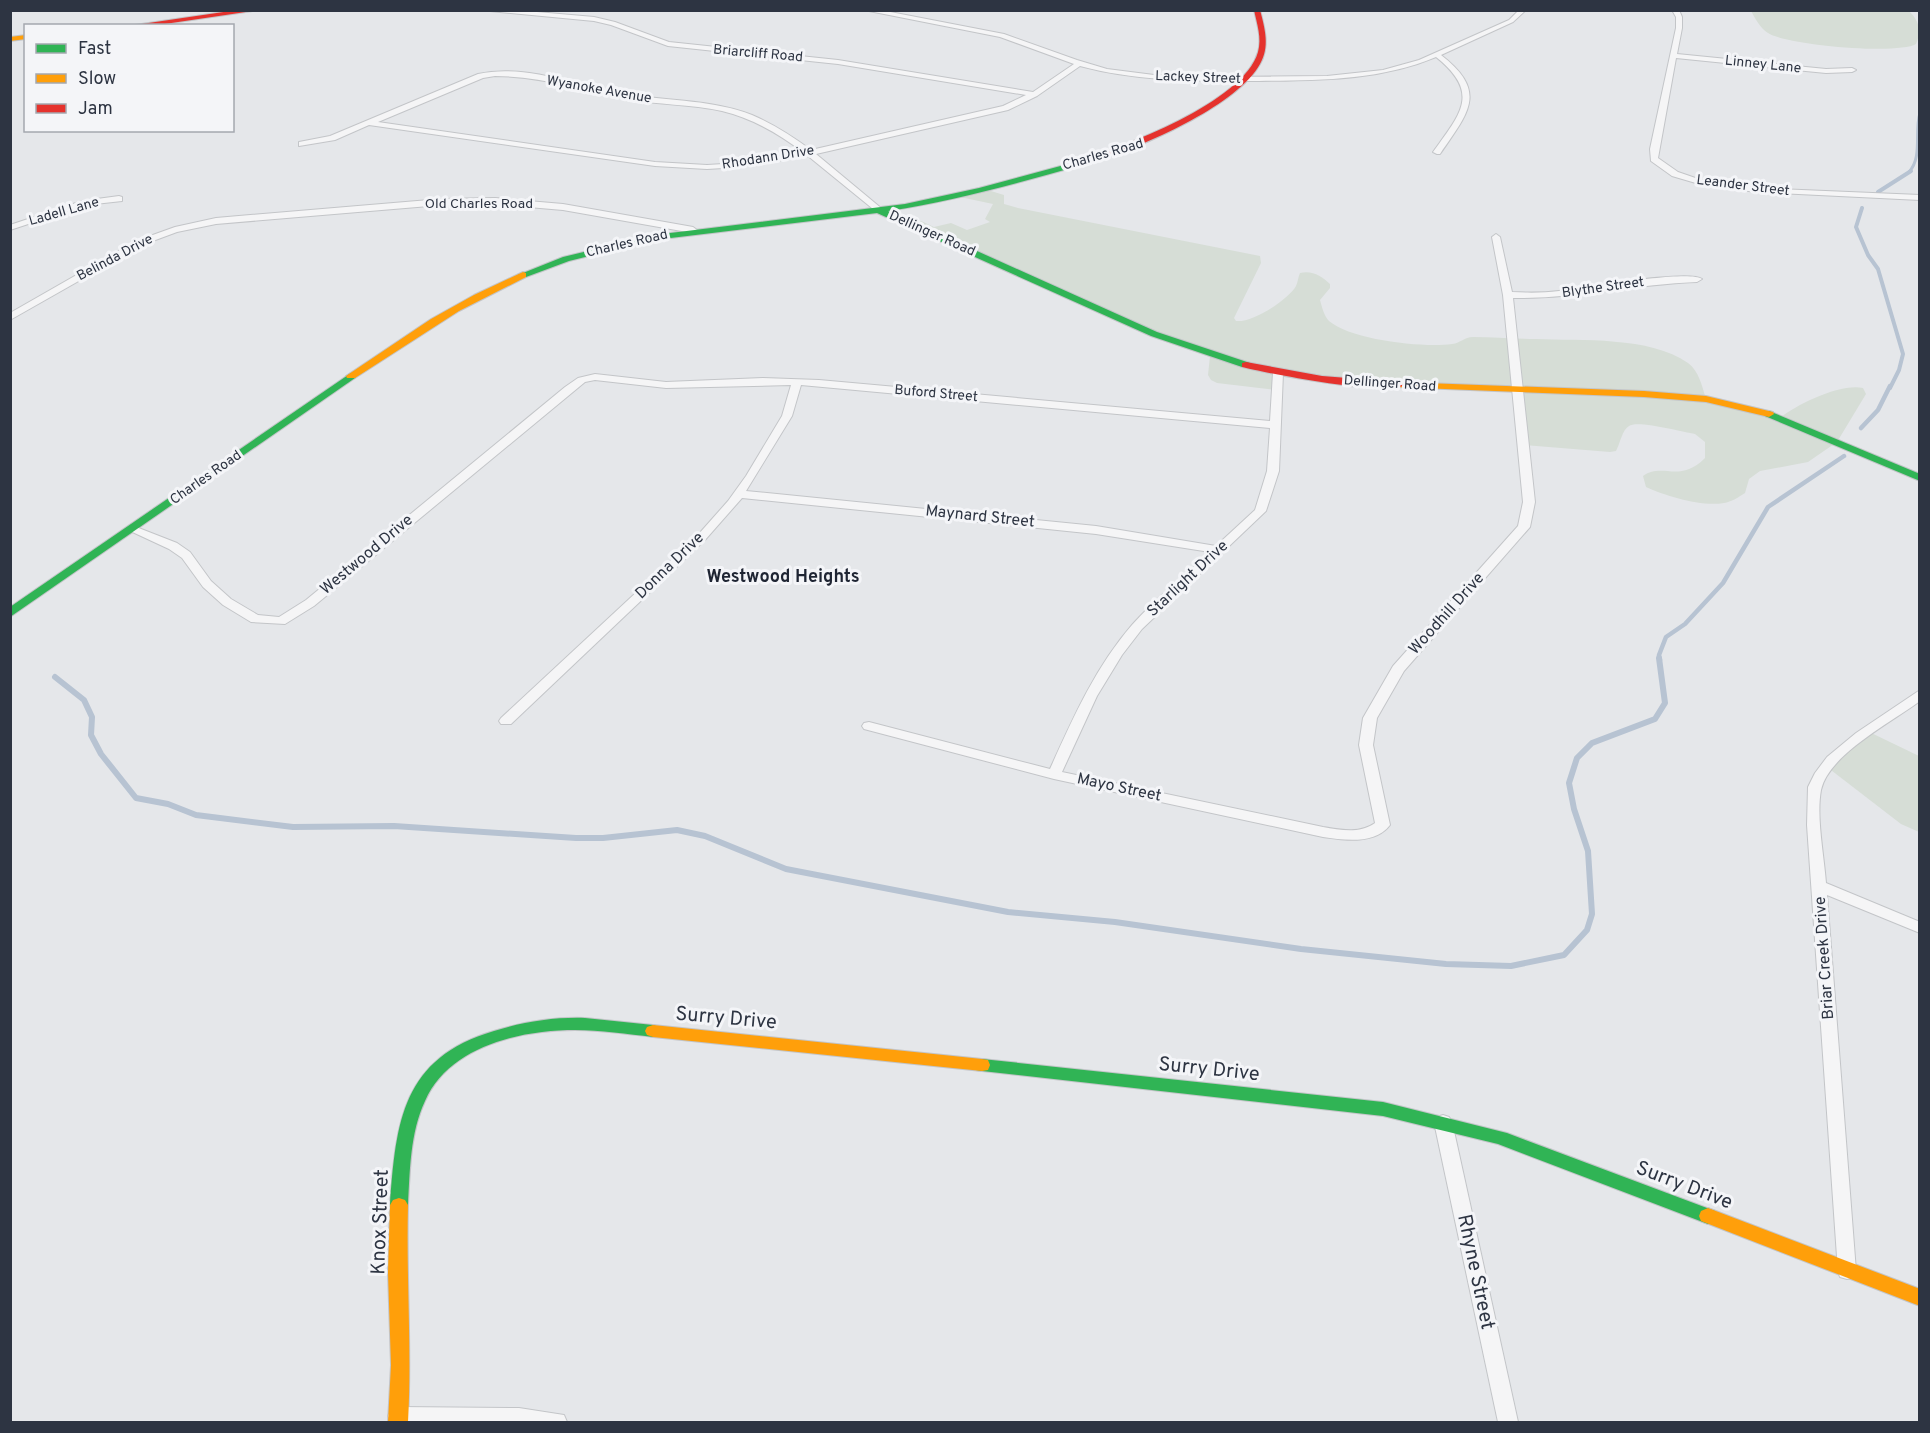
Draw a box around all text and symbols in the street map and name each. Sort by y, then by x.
legend [24,24,234,132]
text: Fast [78,38,111,61]
street label: Briarcliff Road [712,42,804,66]
street label: Linney Lane [1724,53,1802,77]
text: Slow [78,68,116,91]
street label: Lackey Street [1155,68,1241,88]
street label: Wyanoke Avenue [545,72,653,108]
text: Jam [78,98,113,121]
street label: Charles Road [1061,135,1145,175]
street label: Rhodann Drive [721,142,815,174]
street label: Leander Street [1695,172,1791,200]
street label: Ladell Lane [27,194,101,230]
street label: Old Charles Road [425,196,533,213]
street label: Dellinger Road [886,207,978,261]
street label: Charles Road [585,226,669,262]
street label: Belinda Drive [74,231,156,285]
street label: Blythe Street [1561,274,1645,302]
street label: Dellinger Road [1343,372,1437,396]
street label: Buford Street [893,382,979,406]
street label: Charles Road [167,447,245,509]
street label: Maynard Street [924,501,1036,533]
street label: Westwood Drive [317,510,417,600]
street label: Donna Drive [631,528,709,604]
street label: Starlight Drive [1143,536,1233,622]
district label: Westwood Heights [706,566,860,589]
street label: Woodhill Drive [1405,569,1489,659]
street label: Mayo Street [1075,769,1163,807]
street label: Briar Creek Drive [1811,896,1839,1020]
street label: Surry Drive [674,1002,778,1036]
street label: Surry Drive [1157,1052,1261,1088]
street label: Surry Drive [1632,1156,1736,1216]
street label: Knox Street [366,1169,396,1275]
street label: Rhyne Street [1450,1212,1500,1332]

